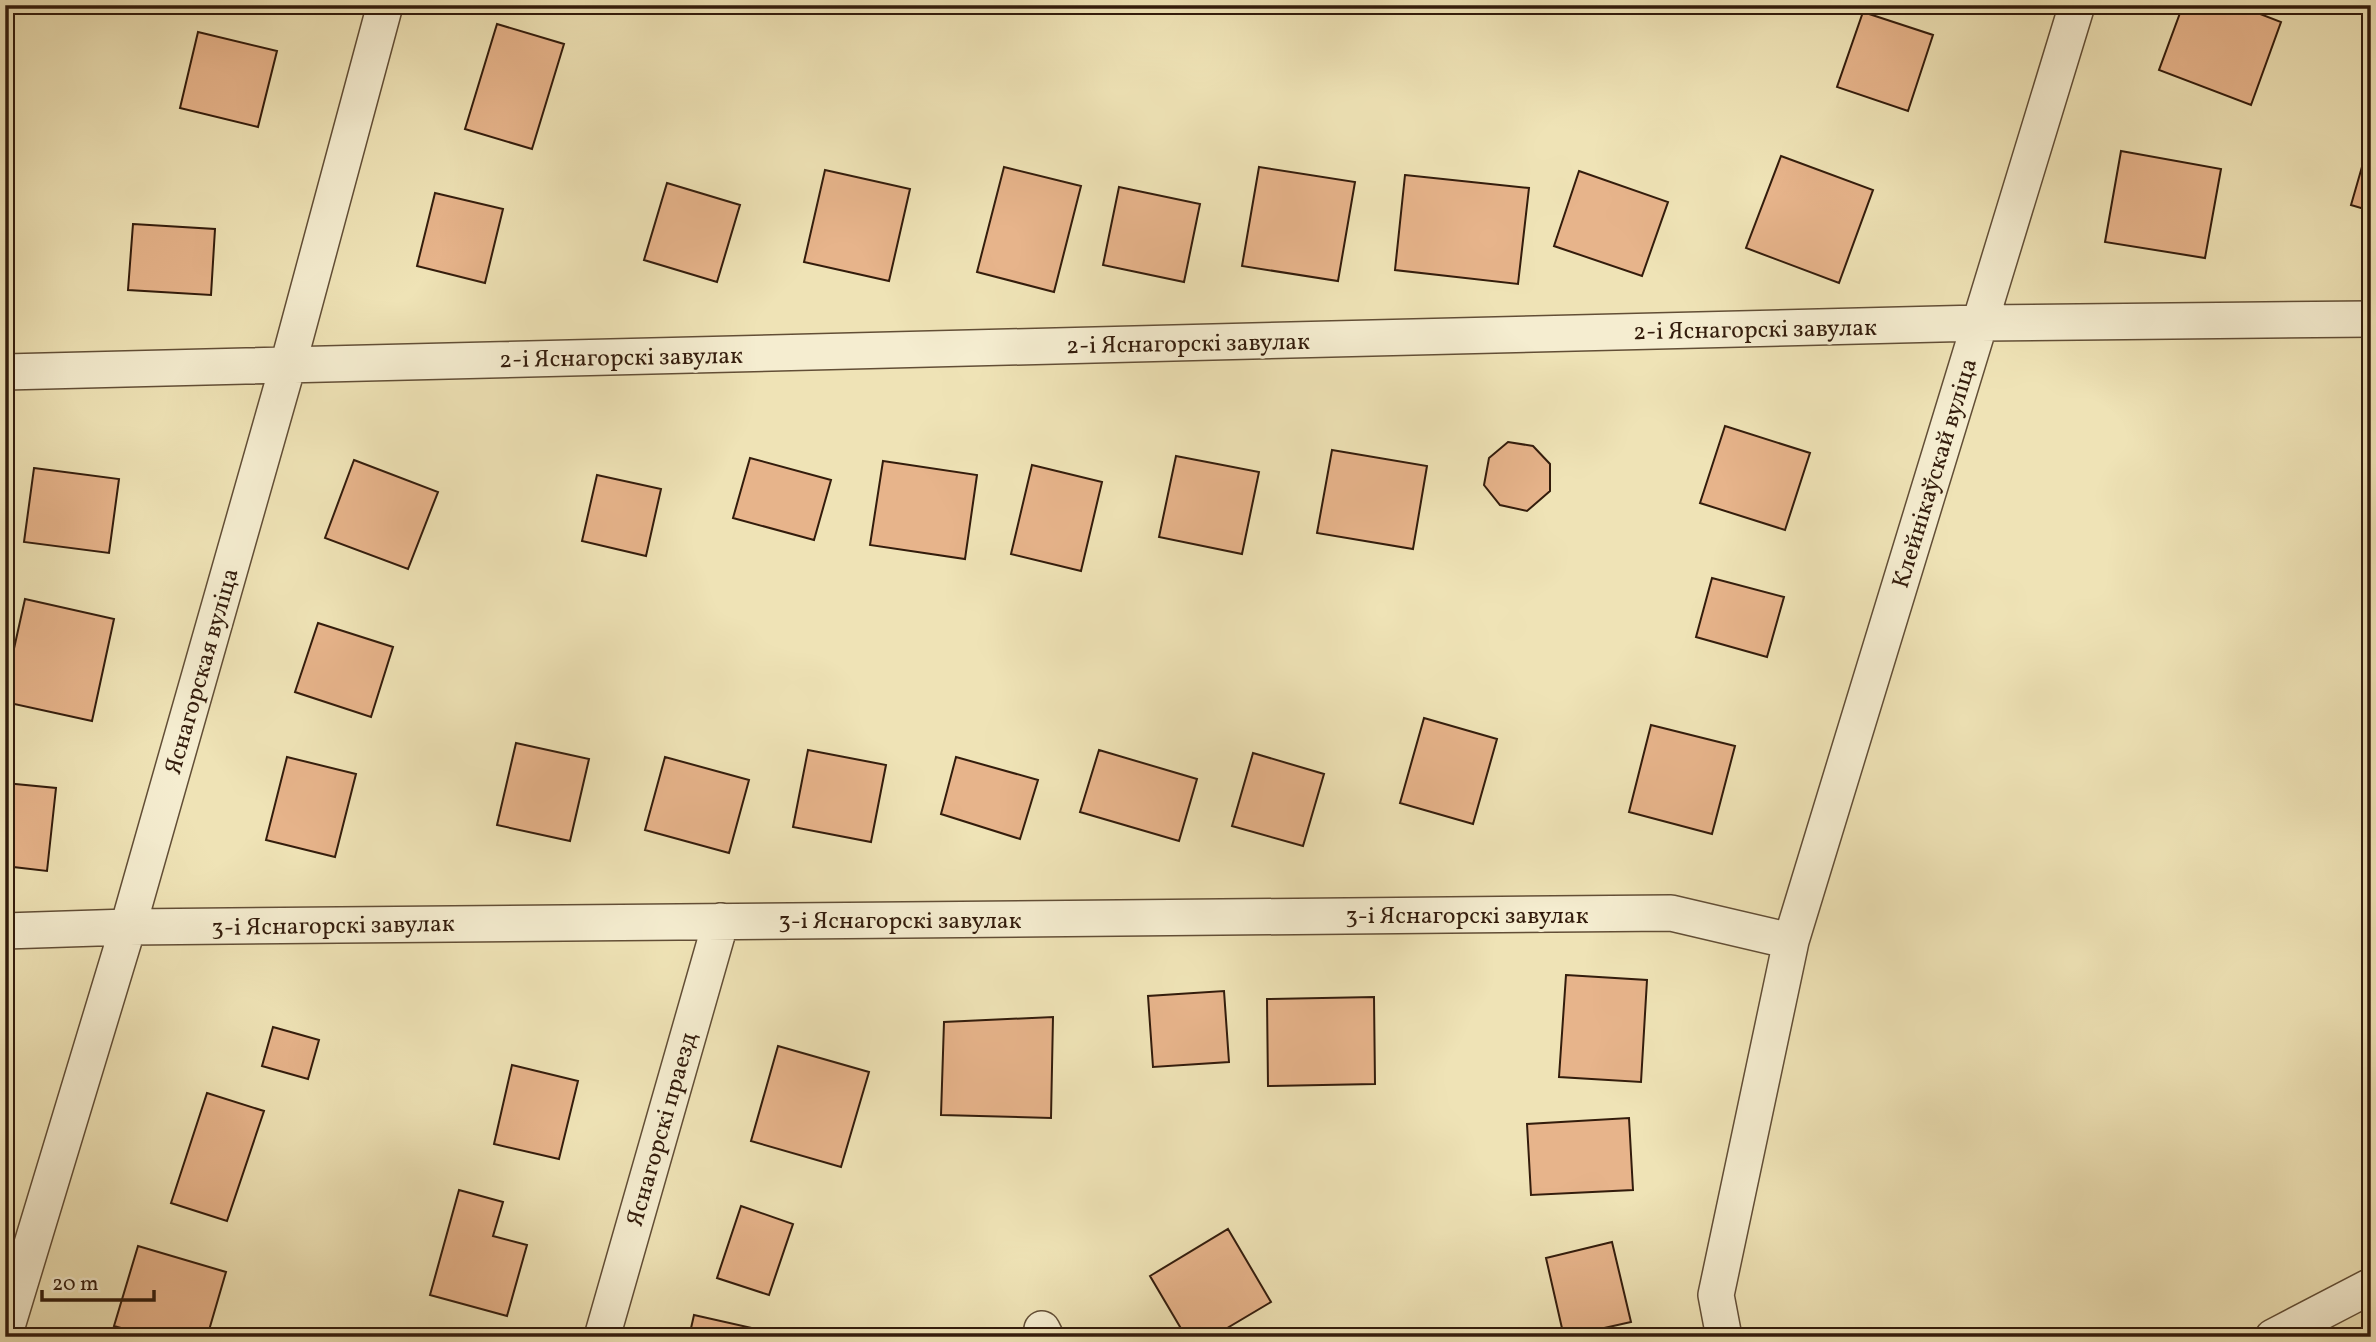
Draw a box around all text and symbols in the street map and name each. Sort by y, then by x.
street label: 2-і Яснагорскі завулак [1633,312,1877,350]
street label: 2-і Яснагорскі завулак [1066,326,1310,364]
street label: 2-і Яснагорскі завулак [499,340,743,378]
street label: Клейнікаўскай вуліца [1885,354,1987,593]
street label: Яснагорская вуліца [157,565,249,779]
street label: 3-і Яснагорскі завулак [1345,900,1589,934]
street label: 3-і Яснагорскі завулак [778,905,1022,939]
street label: 3-і Яснагорскі завулак [211,908,455,946]
street label: Яснагорскі праезд [619,1028,707,1230]
scale bar [42,1258,154,1302]
text: 20 m [52,1270,98,1299]

